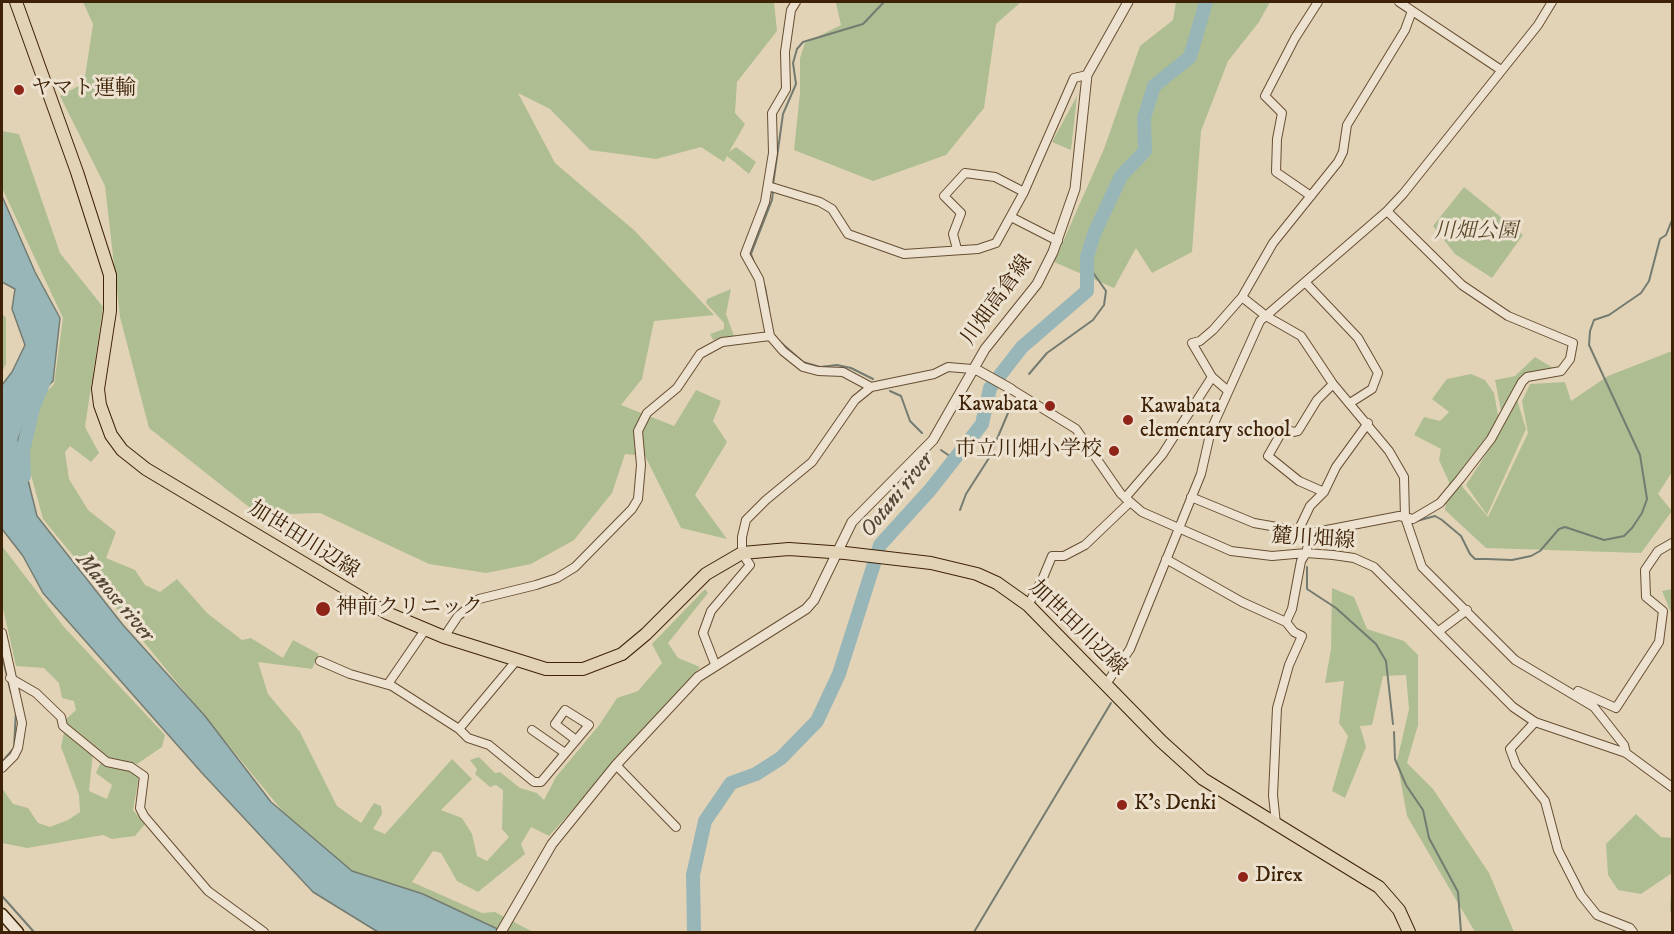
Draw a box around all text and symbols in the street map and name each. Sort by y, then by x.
place label: ヤマト運輸 [31,77,136,103]
marker: ヤマト運輸 [12,83,26,97]
park label: 川畑公園 [1434,220,1518,246]
street label: 川畑高倉線 [957,251,1039,351]
place label: Kawabata [958,393,1038,419]
place label: Kawabata elementary school [1140,395,1290,445]
marker: Kawabata [1043,399,1057,413]
marker: Kawabata elementary school [1121,413,1135,427]
place label: 市立川畑小学校 [955,438,1102,464]
marker: 市立川畑小学校 [1107,444,1121,458]
water label: Ootani river [856,448,940,544]
street label: 加世田川辺線 [243,497,363,585]
street label: 麓川畑線 [1270,525,1356,555]
water label: Manose river [69,548,159,648]
street label: 加世田川辺線 [1023,576,1131,682]
place label: 神前クリニック [336,596,483,622]
marker: 神前クリニック [314,600,332,618]
place label: K's Denki [1134,792,1216,818]
marker: K's Denki [1115,798,1129,812]
place label: Direx [1255,864,1303,890]
marker: Direx [1236,870,1250,884]

